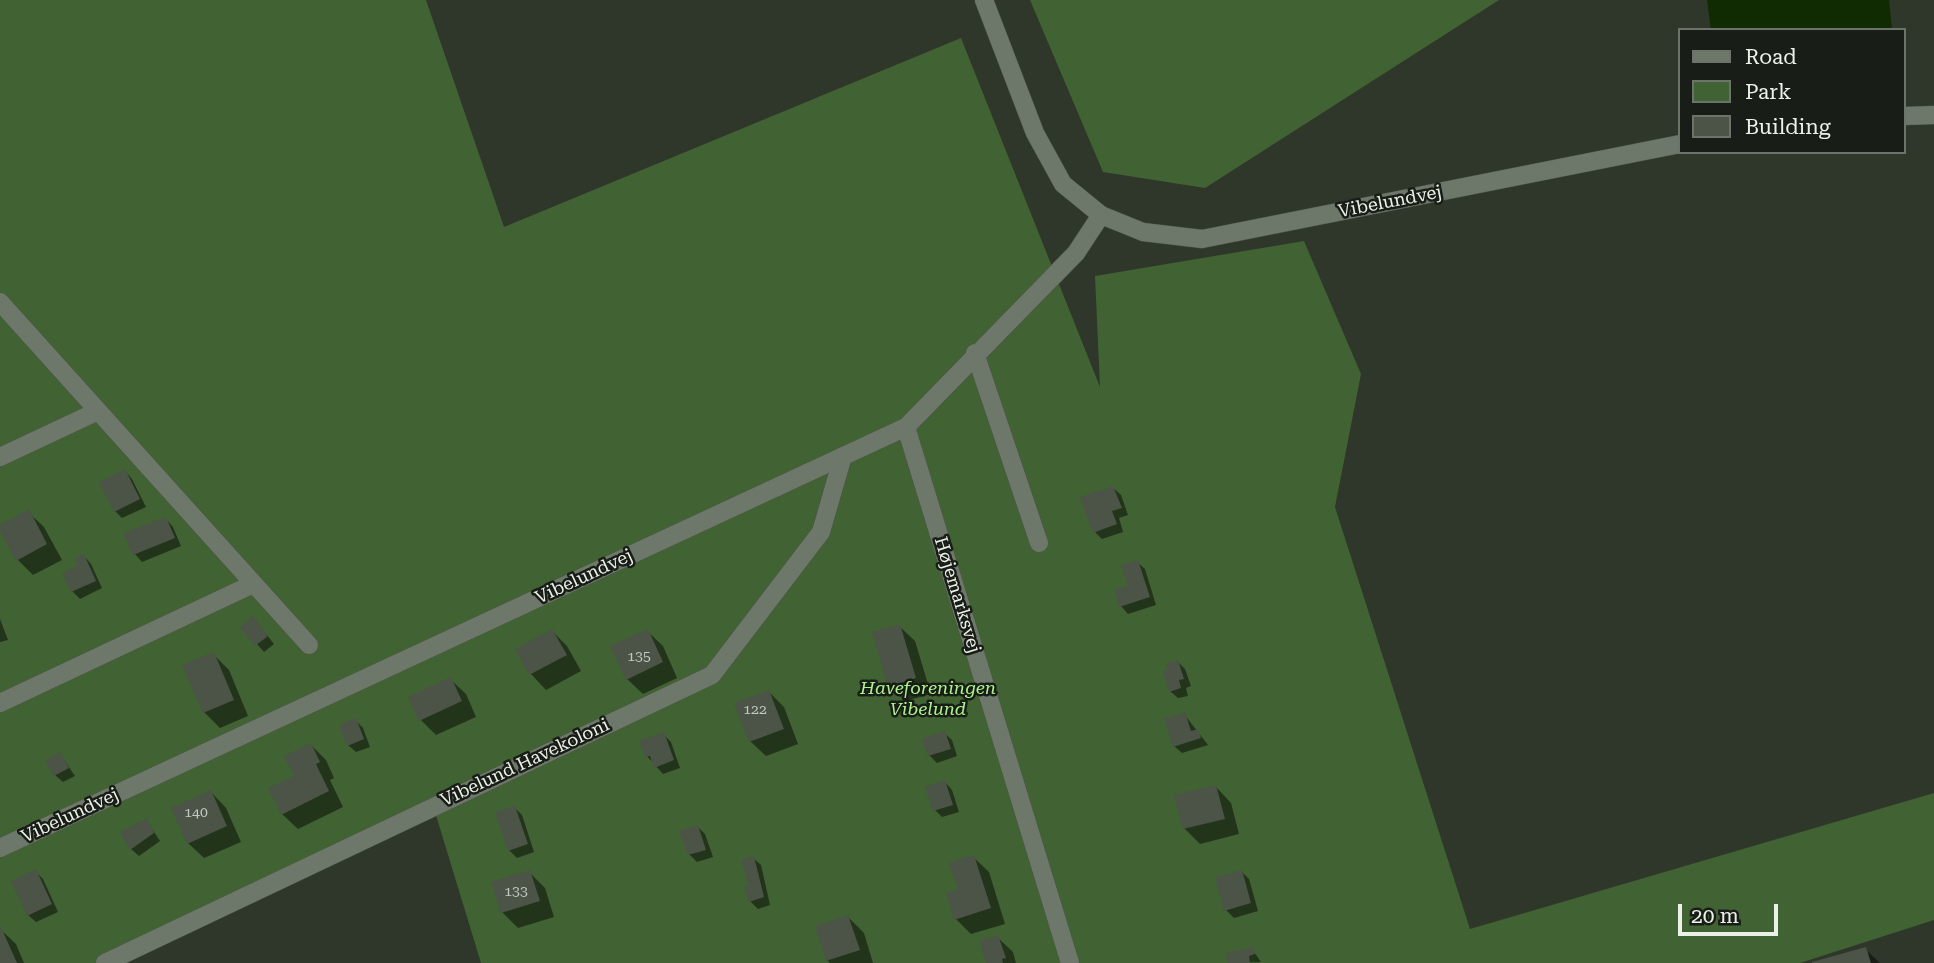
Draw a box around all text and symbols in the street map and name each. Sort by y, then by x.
legend [1678,28,1906,154]
text: Road [1745,45,1797,69]
text: Park [1745,80,1791,104]
text: Building [1745,115,1831,139]
street label: Vibelundvej [1336,181,1444,223]
street label: Højemarksvej [929,534,985,656]
street label: Vibelundvej [532,545,636,609]
house number: 135 [627,649,651,665]
park label: Haveforeningen Vibelund [860,678,996,720]
house number: 122 [743,702,767,718]
street label: Vibelund Havekoloni [437,714,613,812]
street label: Vibelundvej [18,784,122,848]
house number: 140 [184,805,208,821]
house number: 133 [504,884,528,900]
scale bar [1682,890,1782,934]
text: 20 m [1691,904,1739,928]

